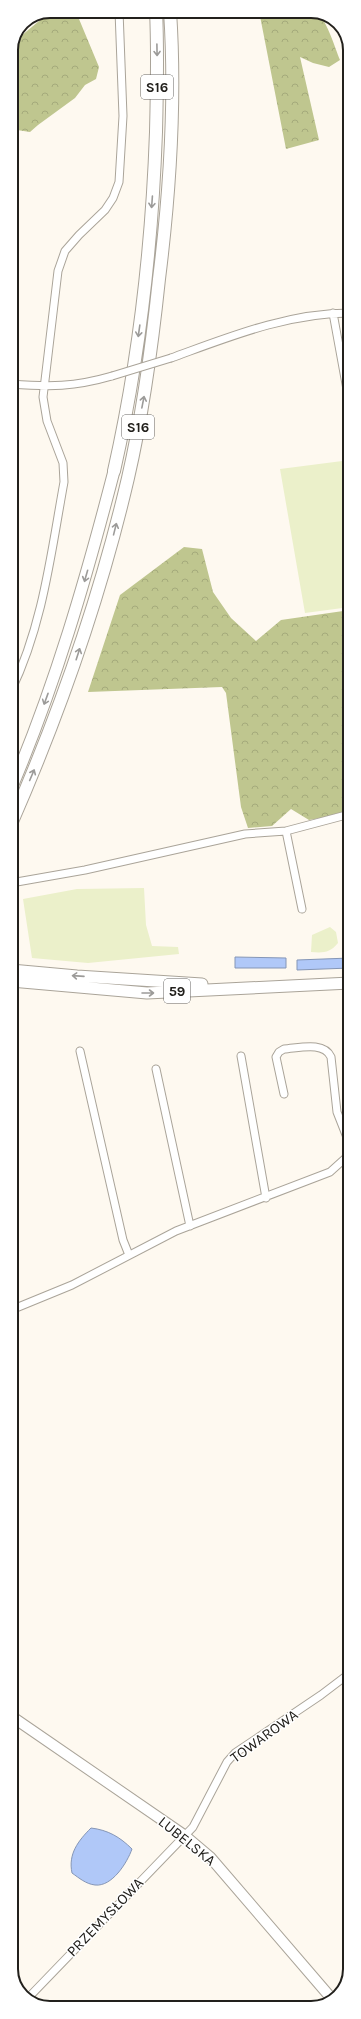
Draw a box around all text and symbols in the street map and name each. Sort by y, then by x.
one-way arrow [153,43,160,56]
road number: S16 [141,75,173,99]
one-way arrow [149,195,156,208]
one-way arrow [135,324,143,337]
one-way arrow [139,396,147,409]
road number: S16 [122,415,154,439]
one-way arrow [112,523,119,536]
one-way arrow [82,569,89,582]
one-way arrow [75,647,82,660]
one-way arrow [41,693,49,705]
one-way arrow [29,770,37,782]
one-way arrow [72,973,85,980]
road number: 59 [164,979,190,1003]
one-way arrow [141,989,154,997]
street label: TOWAROWA [227,1705,302,1767]
street label: LUBELSKA [155,1812,220,1870]
street label: PRZEMYSŁOWA [63,1874,147,1960]

